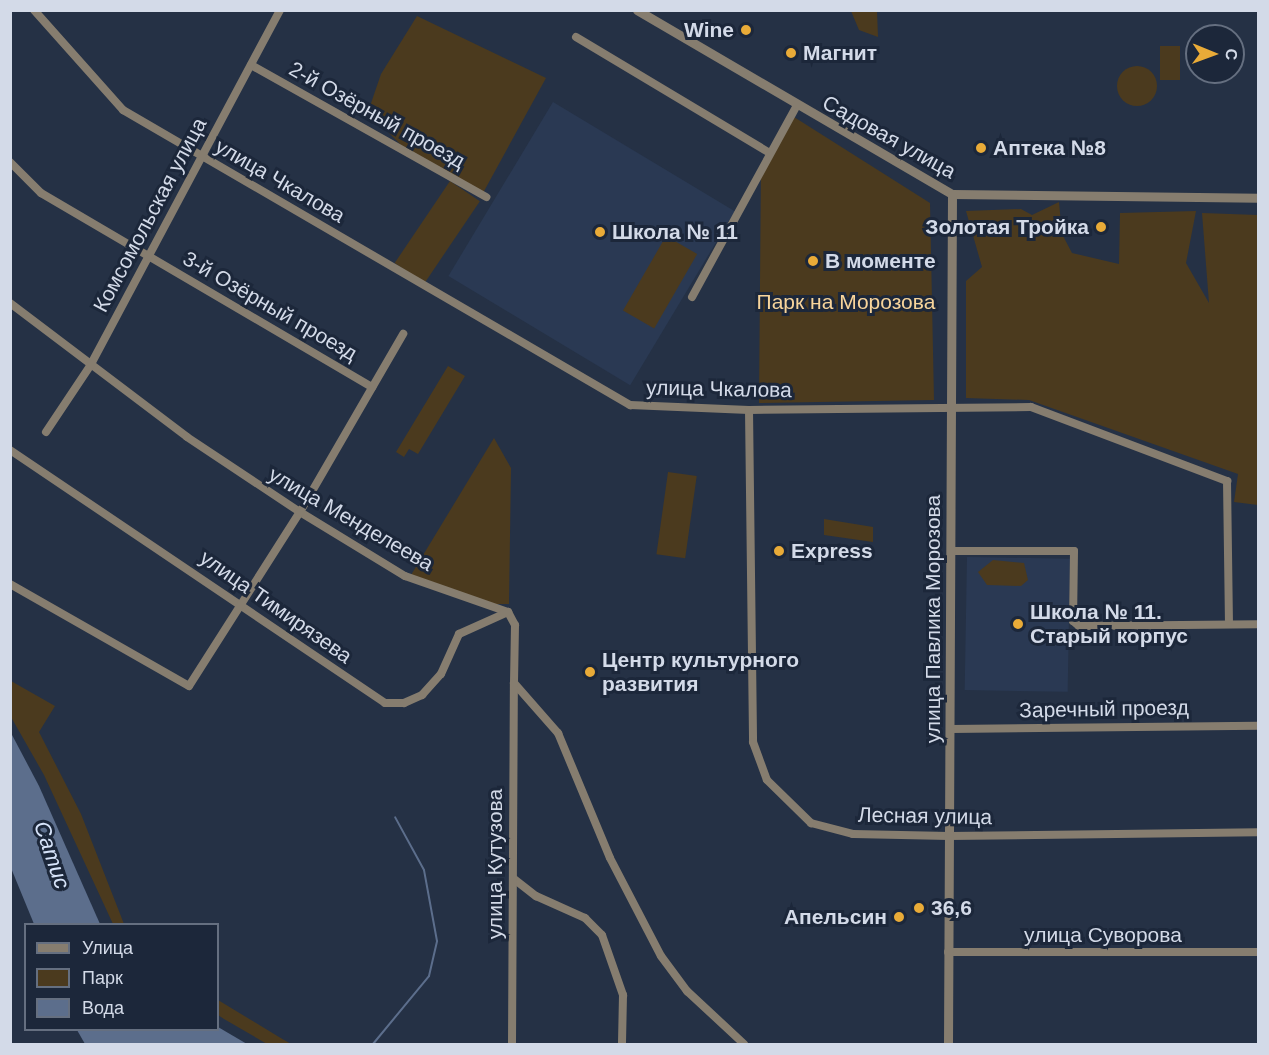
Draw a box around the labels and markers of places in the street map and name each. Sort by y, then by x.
place label: Wine [684,17,734,43]
marker: Wine [739,23,753,37]
place label: Магнит [803,40,877,66]
marker: Магнит [784,46,798,60]
place label: Аптека №8 [993,135,1106,161]
marker: Аптека №8 [974,141,988,155]
place label: Золотая Тройка [925,214,1089,240]
place label: Школа № 11 [612,219,738,245]
marker: Золотая Тройка [1094,220,1108,234]
marker: Школа № 11 [593,225,607,239]
place label: В моменте [825,248,936,274]
marker: В моменте [806,254,820,268]
place label: Express [791,538,873,564]
marker: Express [772,544,786,558]
place label: Школа № 11. Старый корпус [1030,599,1188,649]
marker: Школа № 11. Старый корпус [1011,617,1025,631]
place label: Центр культурного развития [602,647,799,697]
marker: Центр культурного развития [583,665,597,679]
place label: 36,6 [931,895,972,921]
marker: 36,6 [912,901,926,915]
place label: Апельсин [784,904,887,930]
marker: Апельсин [892,910,906,924]

